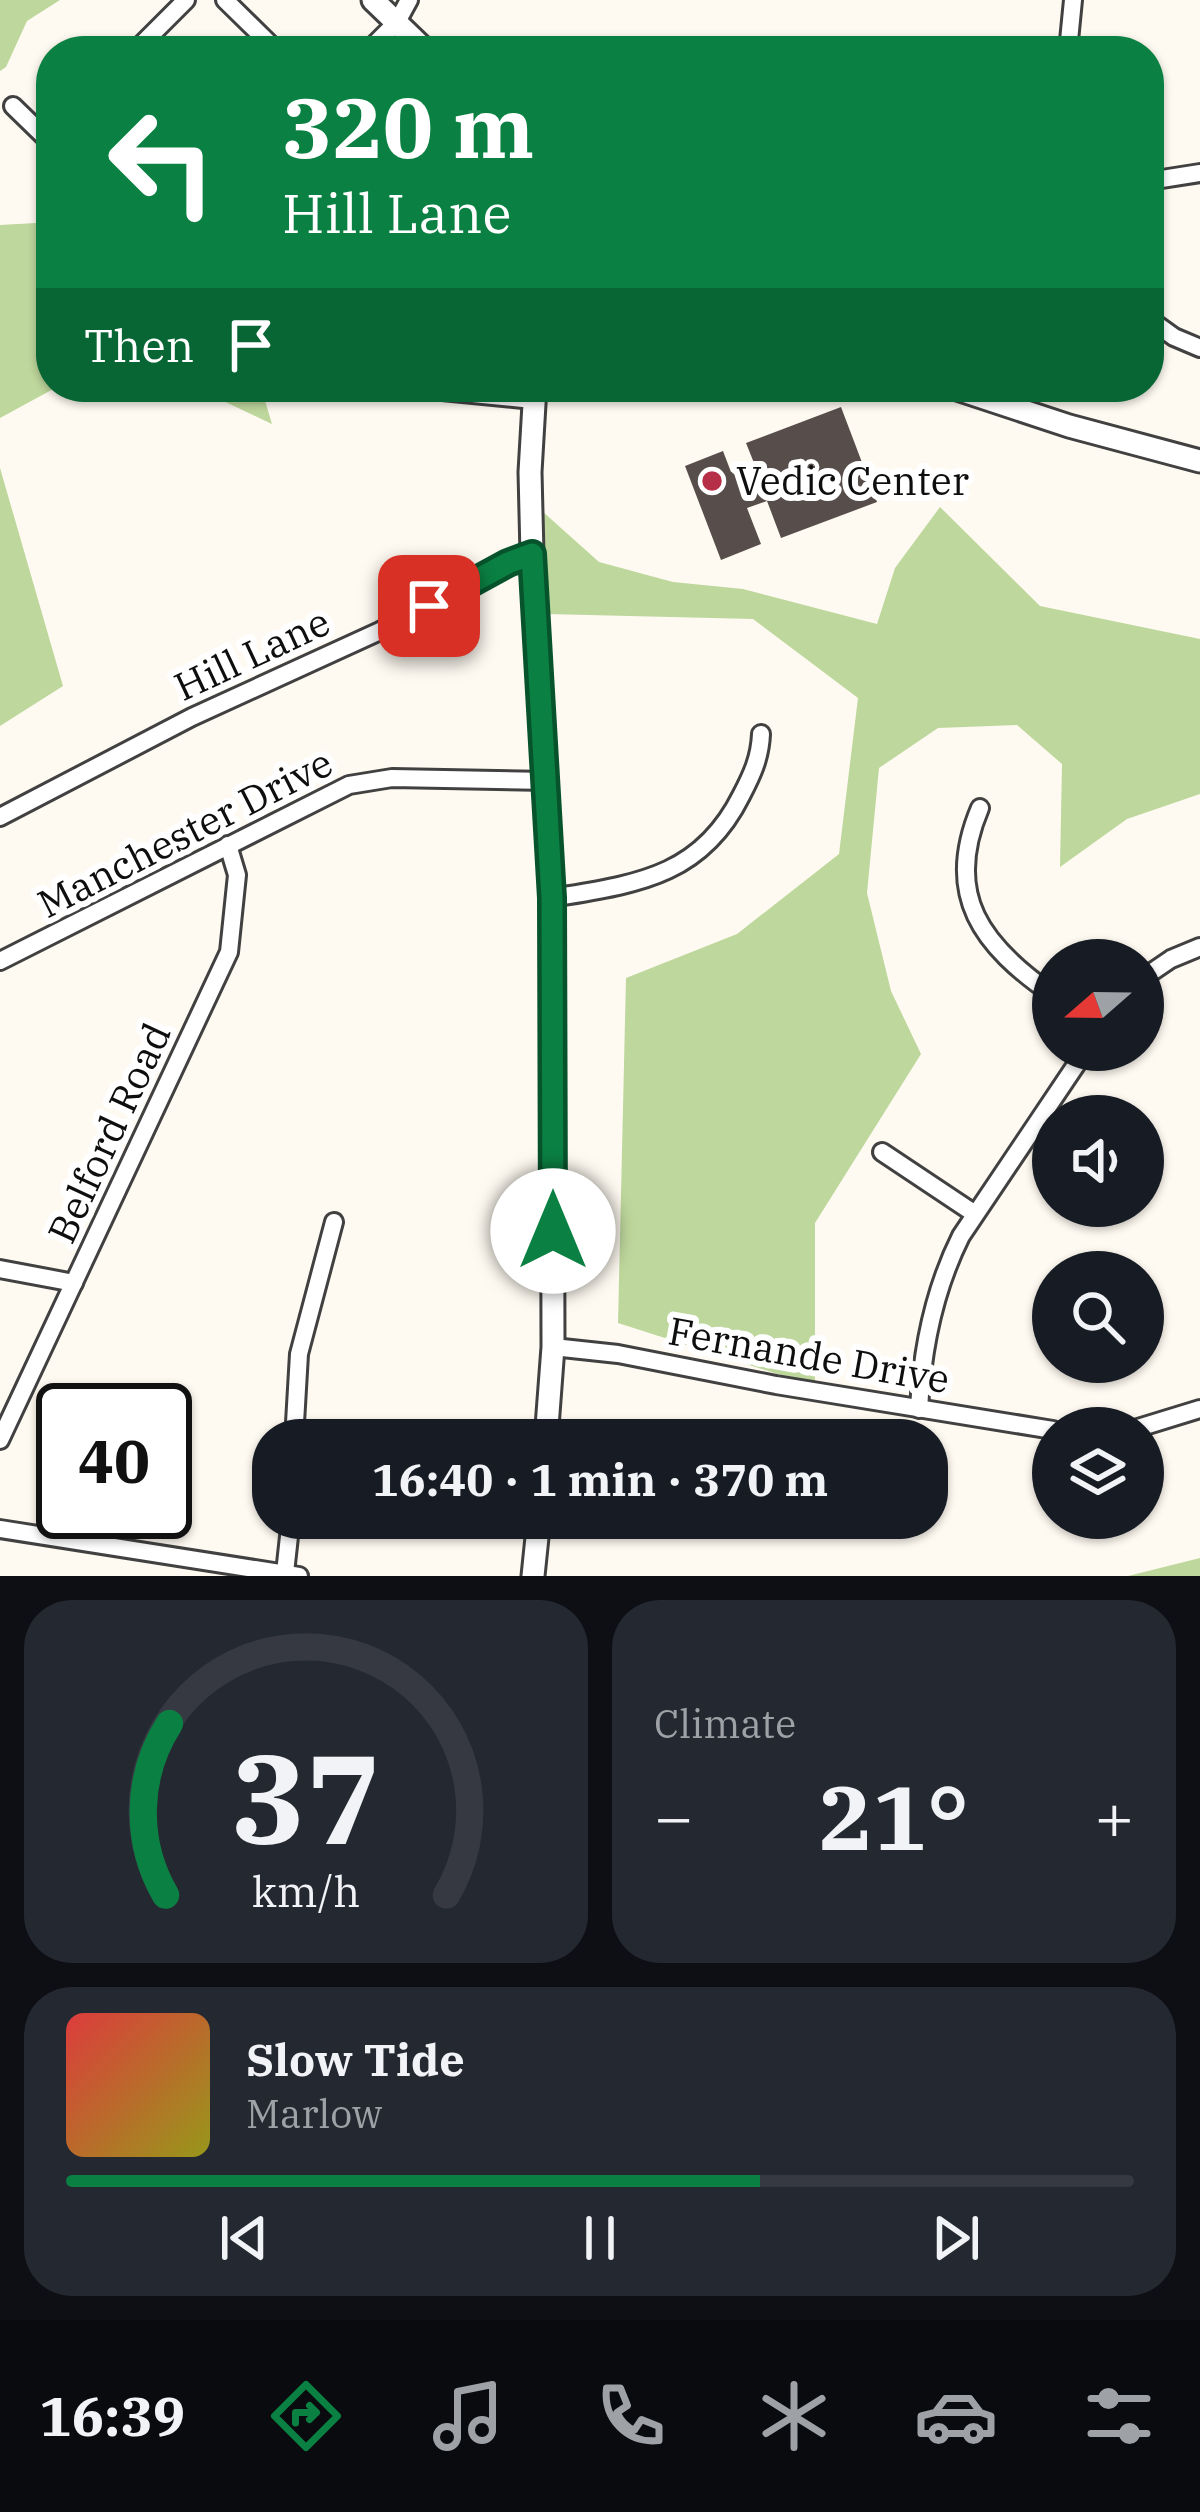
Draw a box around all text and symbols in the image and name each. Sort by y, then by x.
text: 320 m [282,72,534,181]
icon: left [84,84,240,240]
text: Hill Lane [282,178,511,248]
icon: arrive [218,312,284,378]
text: Then [84,316,194,374]
place label: Vedic Center [736,455,969,506]
marker: Vedic Center [699,468,725,494]
pin [378,555,480,657]
icon: arrive [396,573,462,639]
street label: Hill Lane [166,595,338,712]
street label: Manchester Drive [29,736,341,929]
north arrow [1032,939,1164,1071]
map controls [1032,939,1164,1539]
street label: Belford Road [35,1015,182,1251]
button: sound [1032,1095,1164,1227]
position arrow [490,1168,616,1294]
button: search [1032,1251,1164,1383]
street label: Fernande Drive [665,1305,953,1404]
speed limit sign: 40 [36,1383,192,1539]
button: layers [1032,1407,1164,1539]
text: 16:40 · 1 min · 370 m [372,1450,828,1508]
text: Climate [654,1698,796,1749]
text: 37 [231,1716,381,1878]
text: 21° [819,1758,969,1875]
text: − [654,1773,694,1859]
text: + [1094,1773,1134,1859]
text: km/h [252,1862,360,1918]
text: Slow Tide [246,2030,465,2088]
text: Marlow [246,2088,382,2139]
icon: previous [211,2205,277,2271]
icon: pause [567,2205,633,2271]
icon: next [923,2205,989,2271]
icon: directions [264,2374,348,2458]
icon: music [426,2374,510,2458]
icon: phone [589,2374,673,2458]
icon: climate [752,2374,836,2458]
icon: car [914,2374,998,2458]
icon: filters [1077,2374,1161,2458]
text: 16:39 [39,2381,185,2451]

